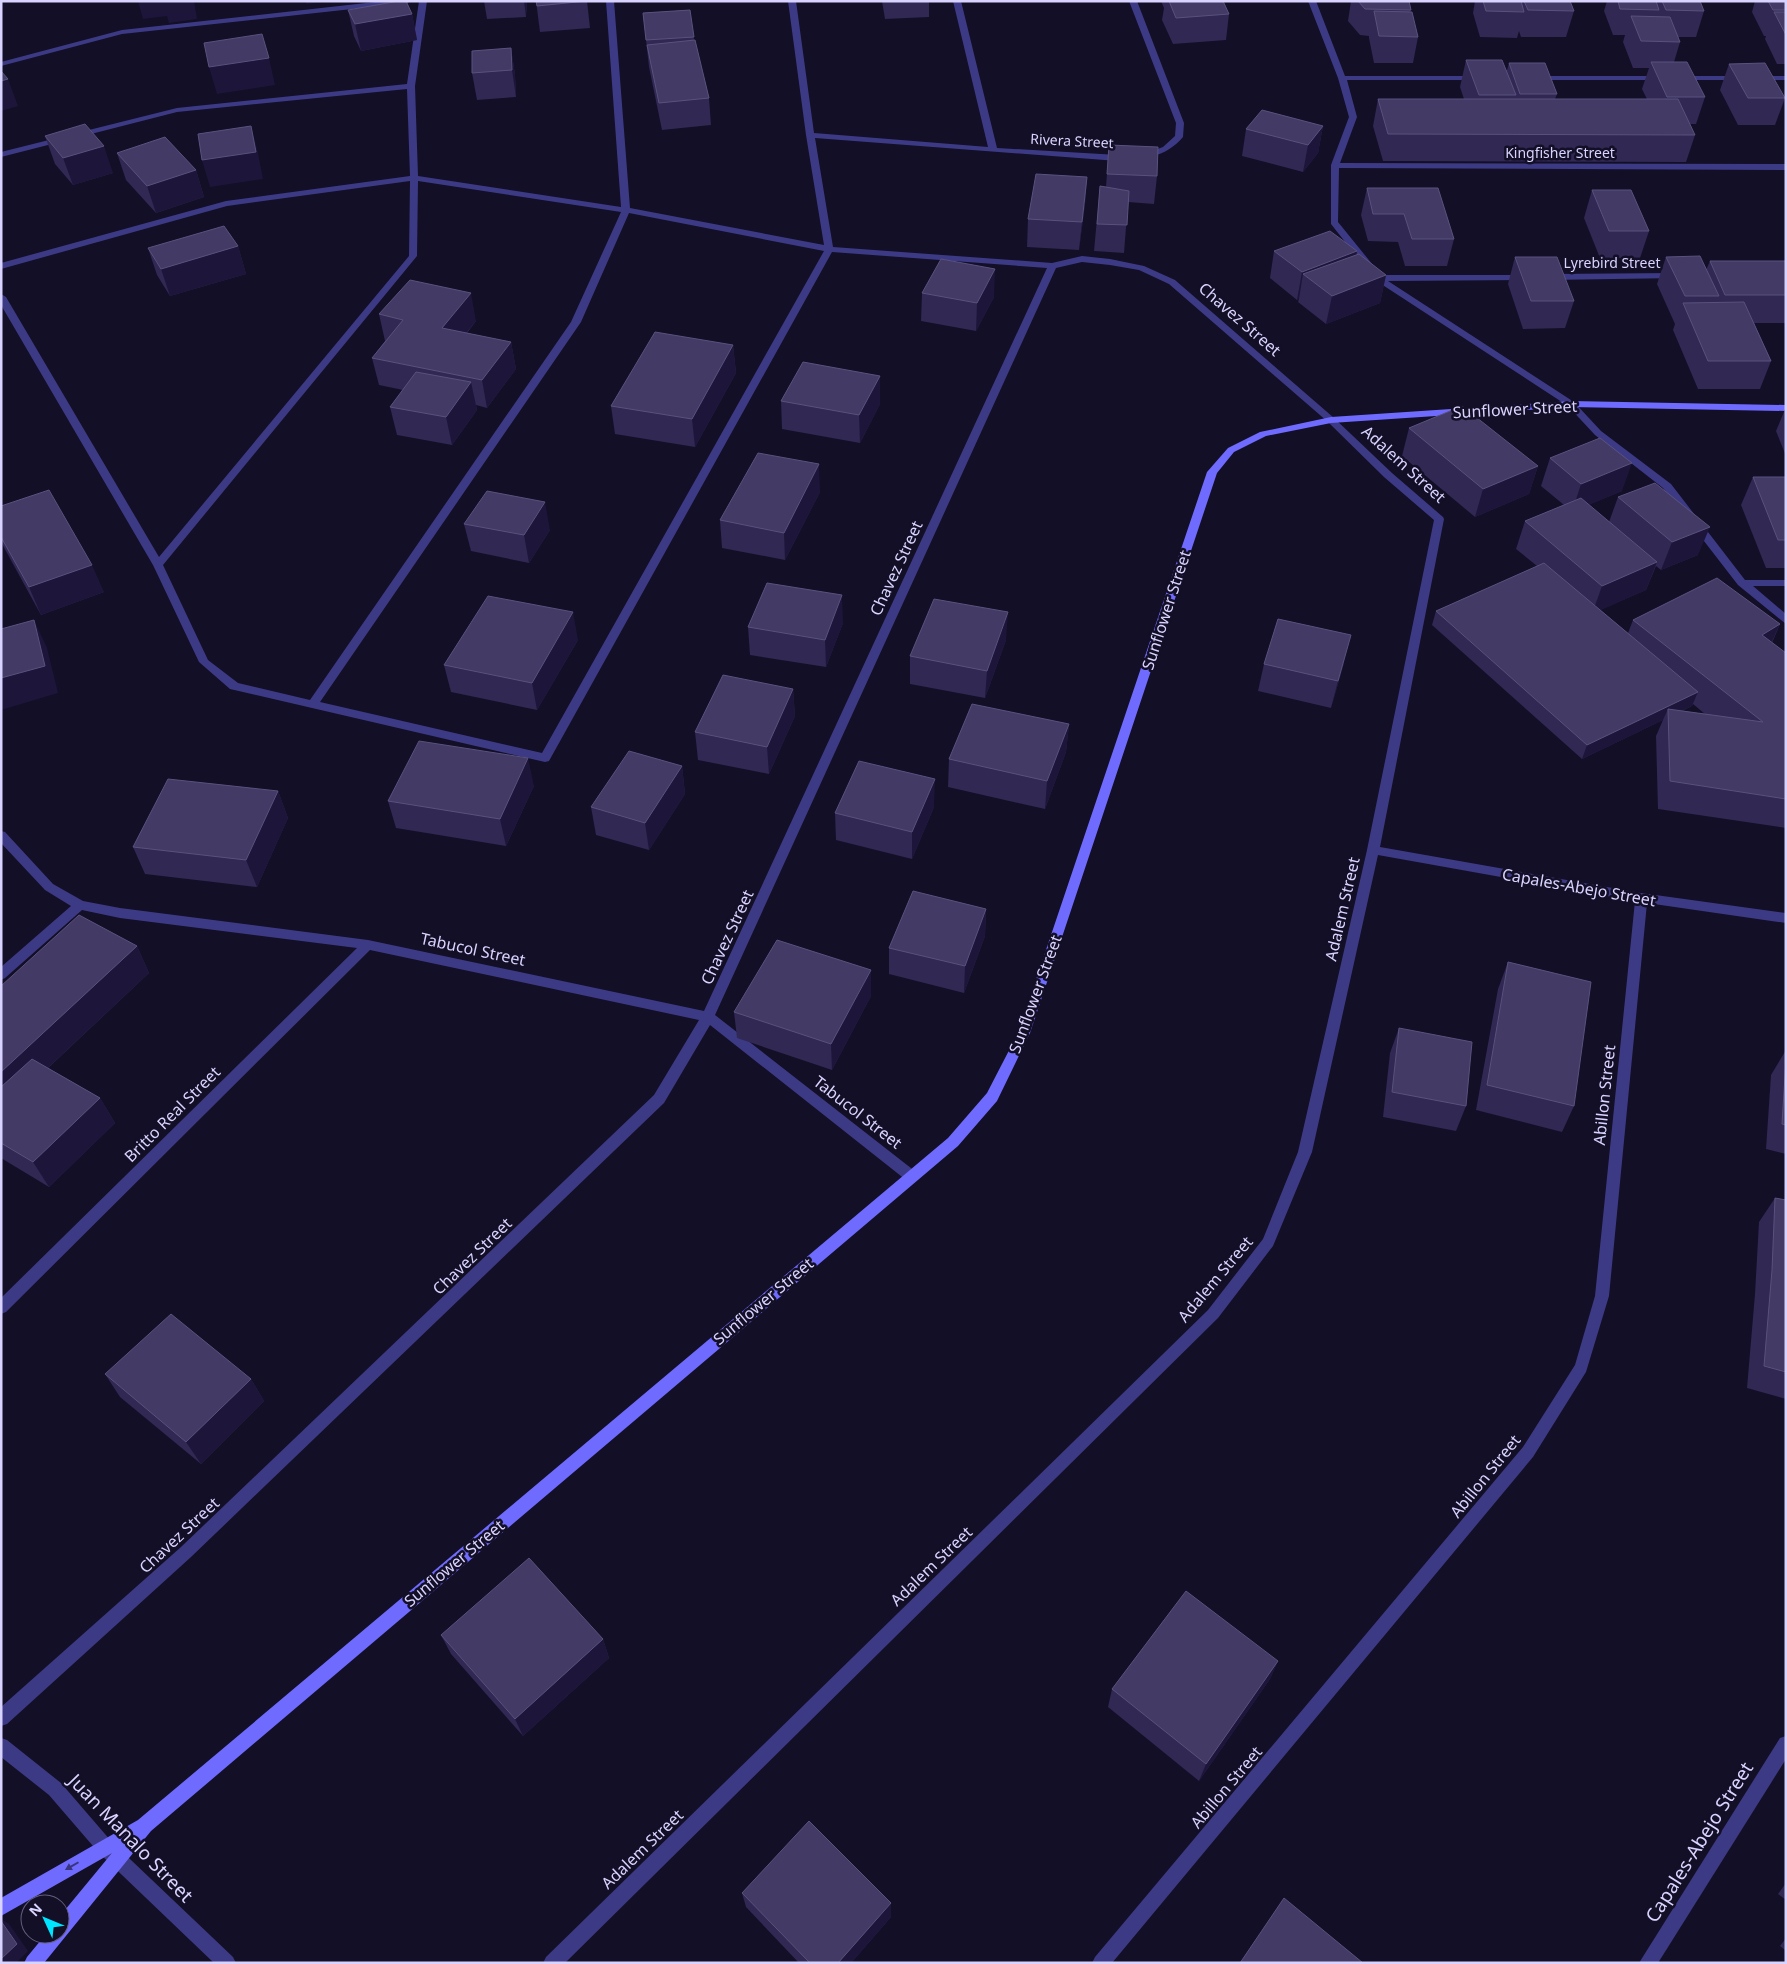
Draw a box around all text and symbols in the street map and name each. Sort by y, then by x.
street label: Rivera Street [1030,129,1114,152]
street label: Kingfisher Street [1505,143,1615,162]
street label: Lyrebird Street [1564,253,1660,272]
street label: Chavez Street [1194,277,1286,361]
street label: Sunflower Street [1452,395,1578,423]
street label: Adalem Street [1357,420,1451,508]
street label: Chavez Street [864,517,928,619]
street label: Sunflower Street [1136,547,1196,673]
street label: Adalem Street [1319,855,1365,963]
street label: Capales-Abejo Street [1500,863,1658,911]
street label: Chavez Street [695,886,759,988]
street label: Tabucol Street [419,927,528,971]
street label: Sunflower Street [1003,931,1067,1056]
street label: Abillon Street [1588,1043,1620,1146]
street label: Britto Real Street [119,1061,225,1167]
street label: Tabucol Street [809,1071,907,1154]
street label: Chavez Street [428,1212,517,1299]
street label: Adalem Street [1173,1231,1258,1327]
street label: Sunflower Street [708,1252,818,1349]
street label: Abillon Street [1445,1430,1525,1522]
street label: Chavez Street [134,1492,224,1578]
street label: Sunflower Street [399,1514,509,1611]
street label: Adalem Street [885,1521,977,1611]
street label: Abillon Street [1185,1741,1267,1833]
street label: Capales-Abejo Street [1639,1757,1759,1927]
street label: Juan Manalo Street [62,1767,199,1908]
street label: Adalem Street [596,1804,688,1894]
one-way arrow [64,1862,79,1870]
north arrow [20,1894,70,1944]
text: N [24,1899,46,1920]

